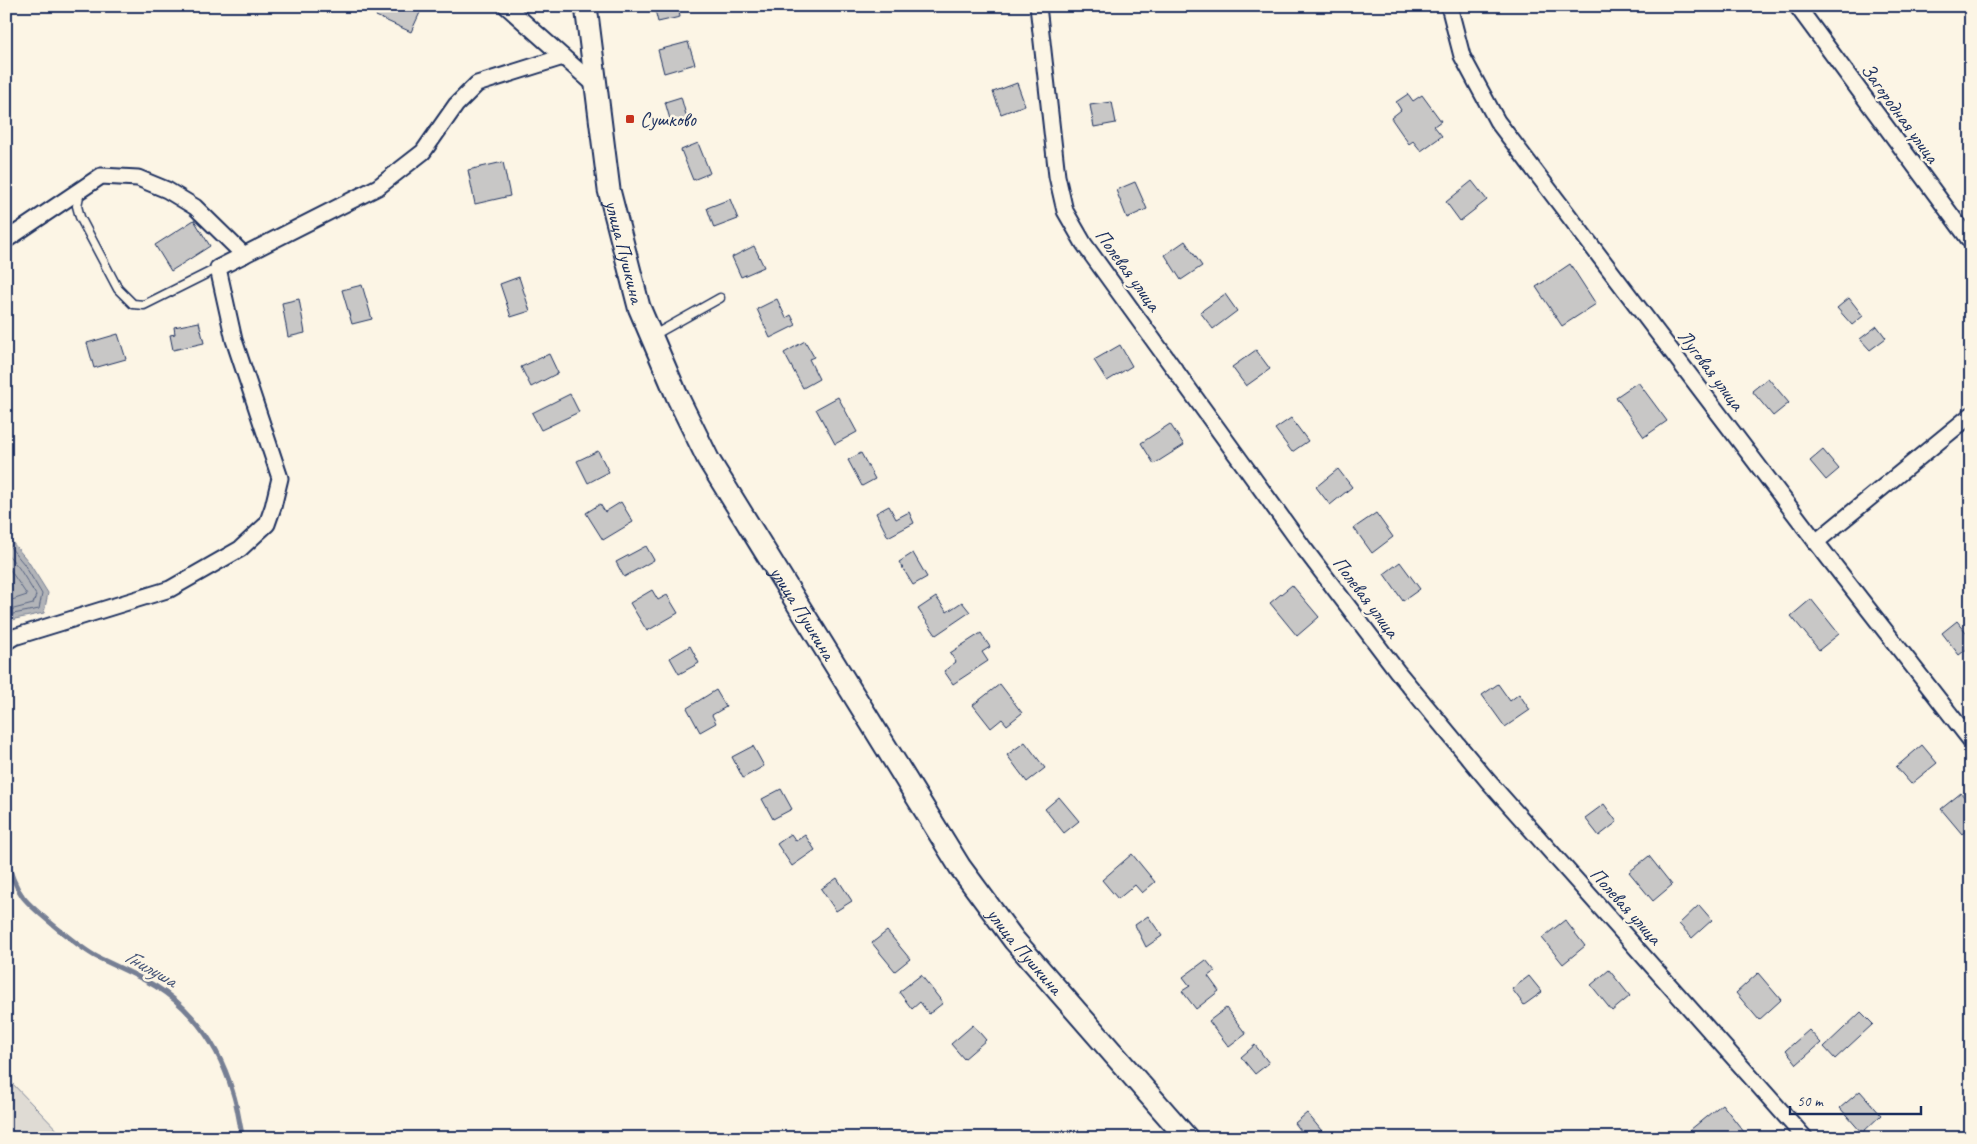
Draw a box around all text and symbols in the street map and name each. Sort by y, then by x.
street label: Загородная улица [1855,58,1946,170]
place label: Сушково [640,107,697,132]
marker: Сушково [624,113,636,125]
street label: улица Пушкина [599,196,650,308]
street label: Полевая улица [1090,224,1167,317]
street label: Луговая улица [1672,325,1750,416]
street label: Полевая улица [1327,551,1406,644]
street label: улица Пушкина [764,560,842,666]
street label: Полевая улица [1585,862,1668,951]
street label: улица Пушкина [981,902,1070,1001]
water label: Гнилуша [121,943,184,994]
scale bar [1790,1084,1921,1116]
text: 50 m [1797,1092,1824,1111]

